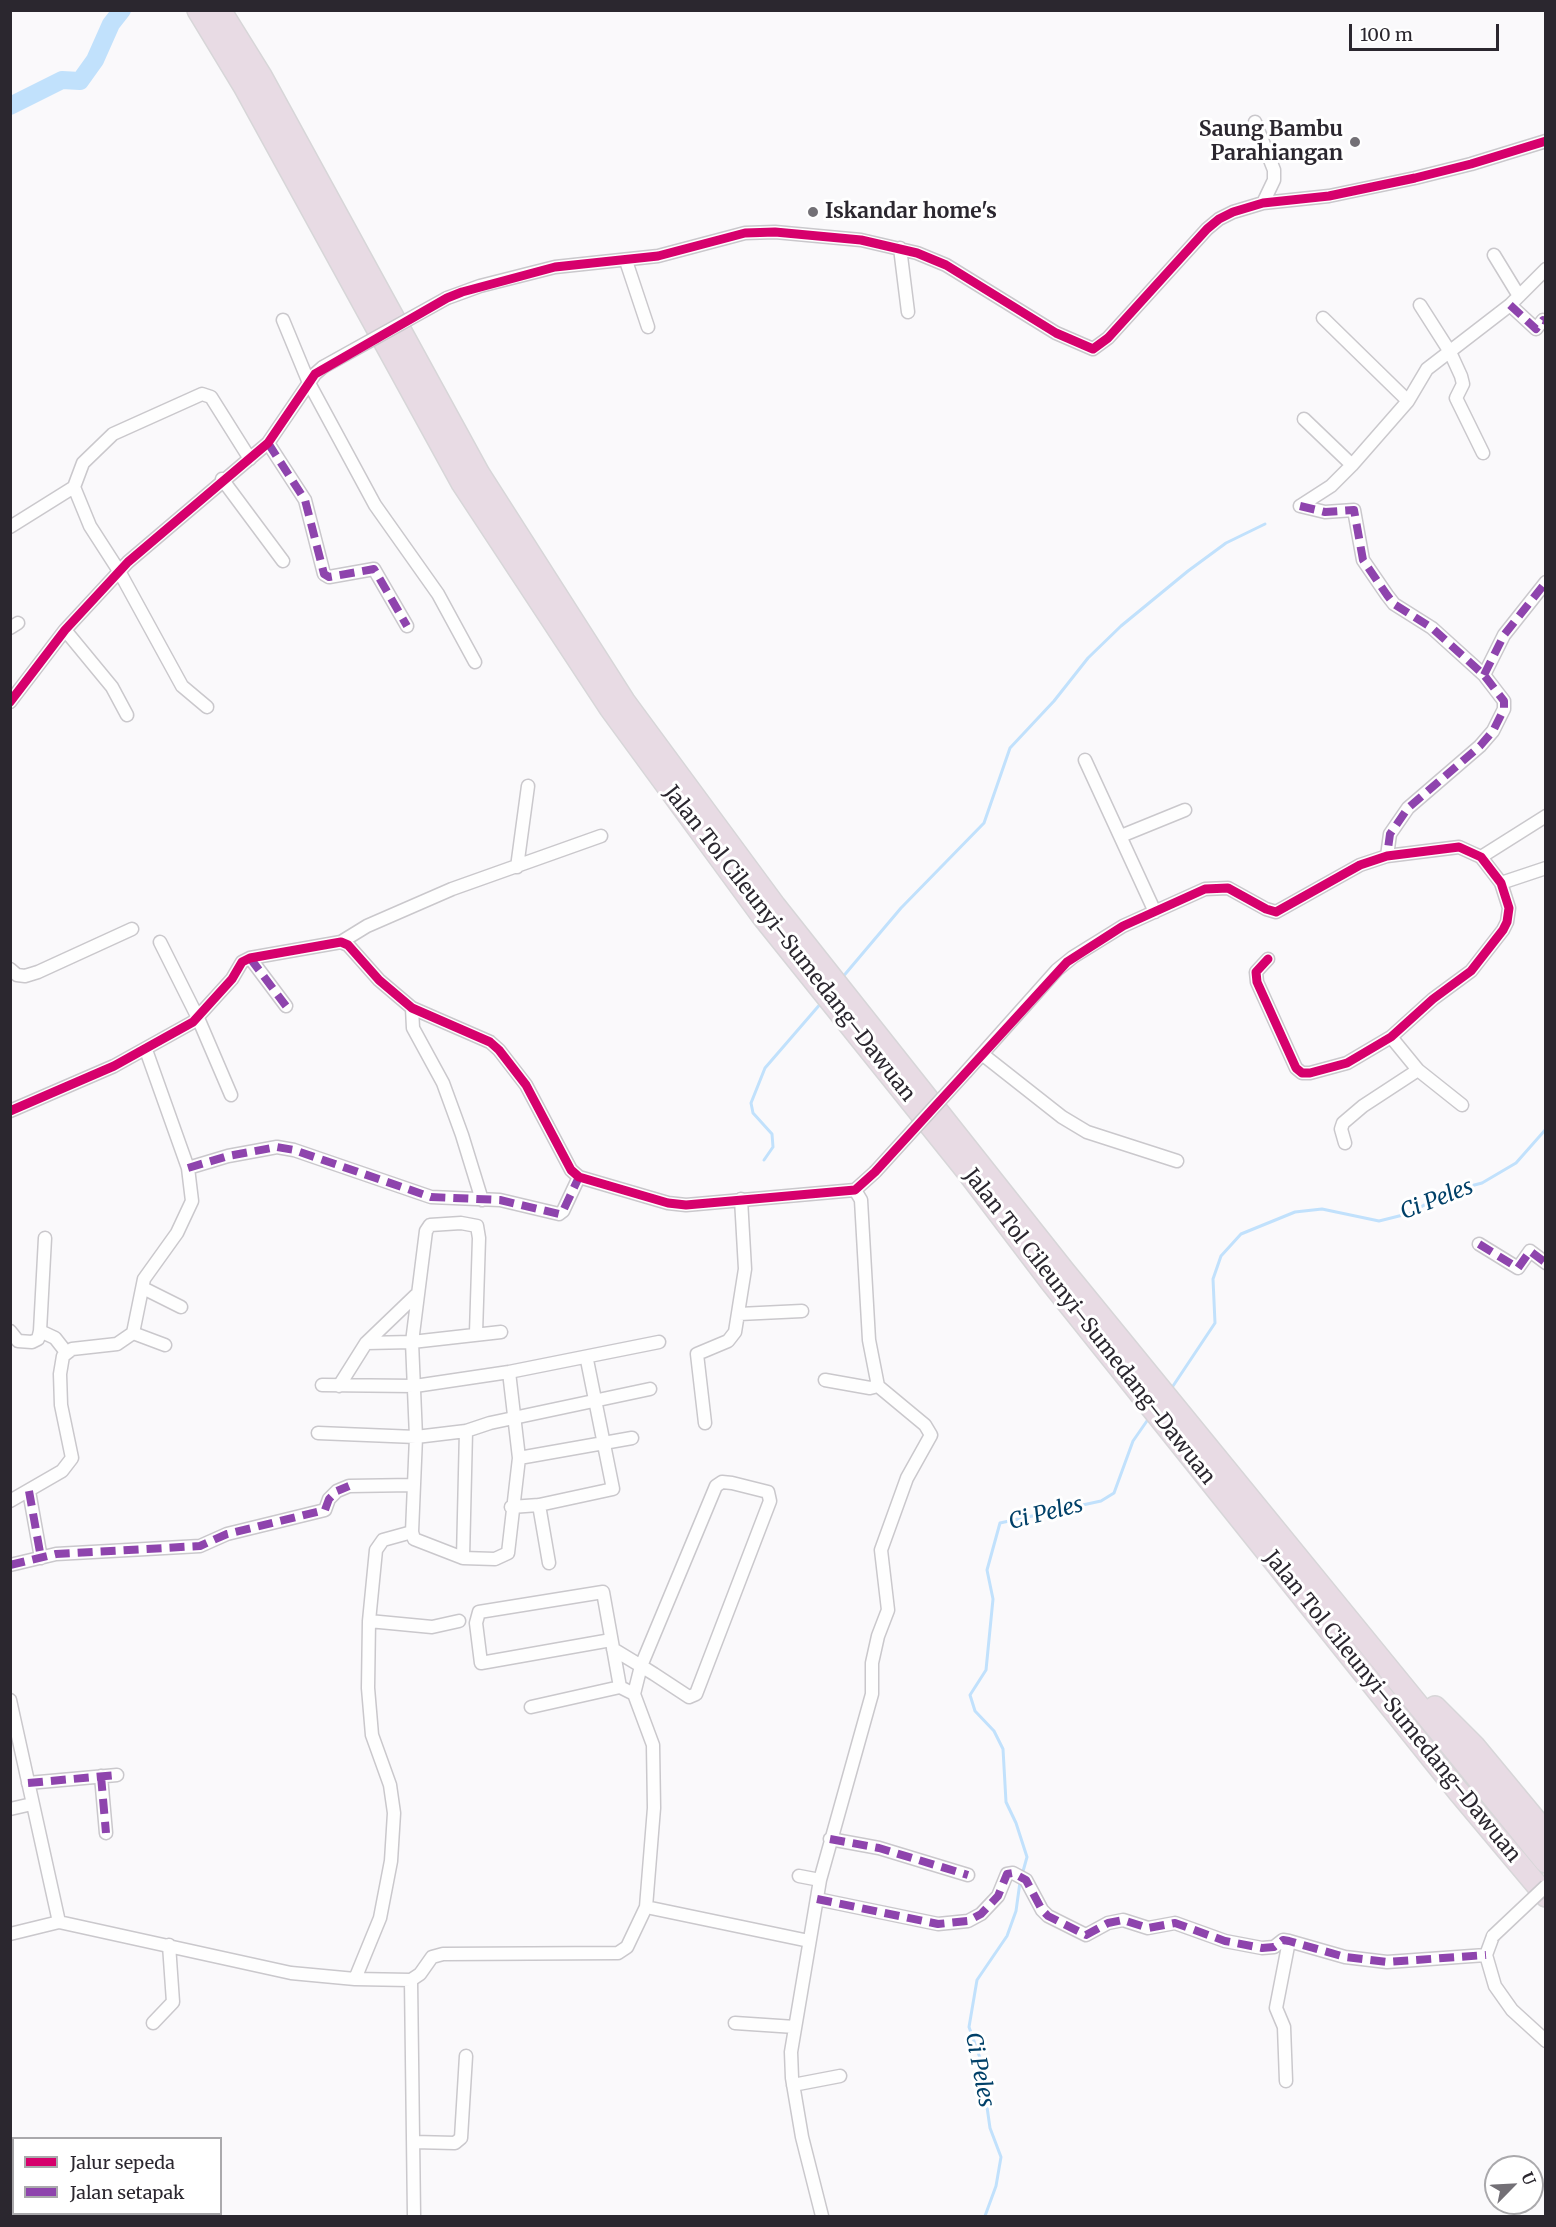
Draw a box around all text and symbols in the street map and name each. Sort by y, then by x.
scale bar [1352,12,1502,50]
text: 100 m [1360,23,1413,46]
place label: Saung Bambu Parahiangan [1199,117,1343,167]
marker: Saung Bambu Parahiangan [1348,135,1362,149]
place label: Iskandar home's [825,199,997,225]
marker: Iskandar home's [806,205,820,219]
street label: Jalan Tol Cileunyi–Sumedang–Dawuan [658,781,920,1107]
street label: Jalan Tol Cileunyi–Sumedang–Dawuan [958,1164,1220,1490]
water label: Ci Peles [1397,1174,1477,1226]
water label: Ci Peles [1006,1492,1086,1536]
street label: Jalan Tol Cileunyi–Sumedang–Dawuan [1258,1546,1526,1868]
water label: Ci Peles [959,2030,999,2110]
legend [12,2137,222,2215]
text: Jalur sepeda [70,2151,175,2174]
north arrow [1484,2155,1544,2215]
text: U [1517,2169,1540,2188]
text: Jalan setapak [70,2181,185,2204]

